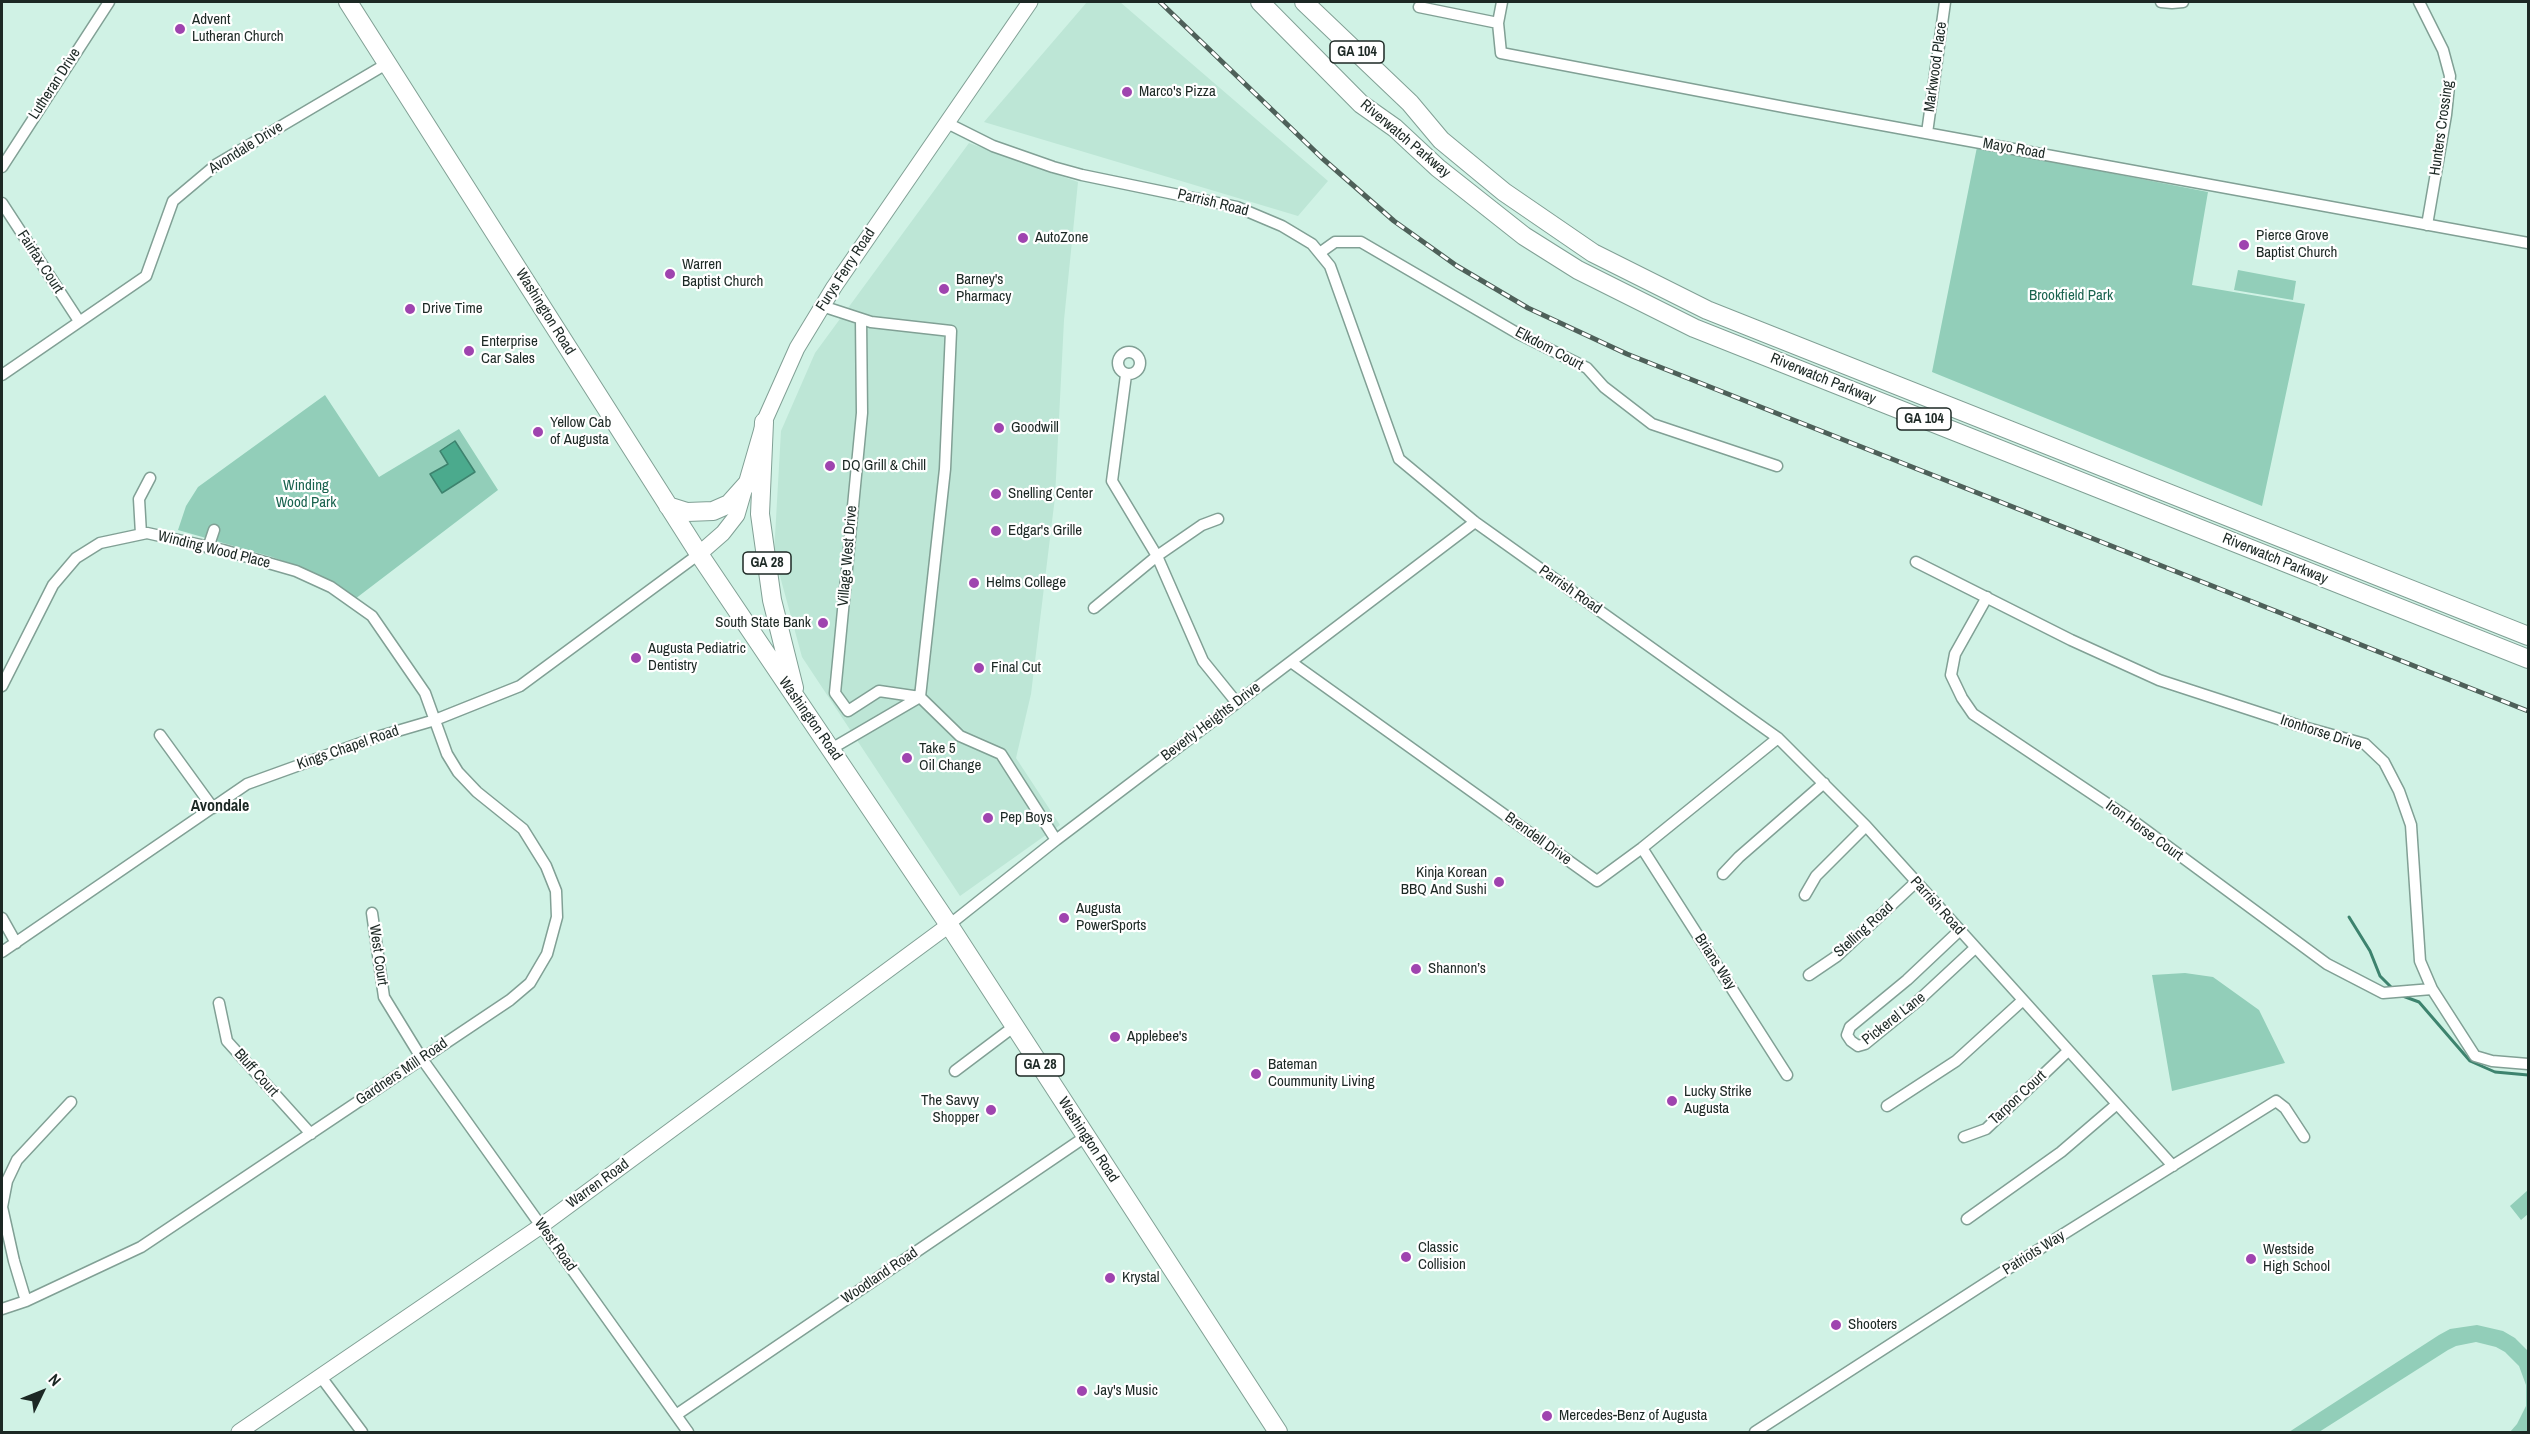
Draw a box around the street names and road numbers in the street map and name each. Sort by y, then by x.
street label: Markwood Place [1921,21,1951,113]
road number: GA 104 [1330,41,1384,63]
street label: Lutheran Drive [25,45,85,123]
street label: Hunters Crossing [2426,79,2458,177]
street label: Riverwatch Parkway [1356,96,1454,182]
street label: Avondale Drive [206,118,286,178]
street label: Mayo Road [1981,135,2047,163]
street label: Parrish Road [1176,186,1250,220]
street label: Furys Ferry Road [813,225,879,315]
street label: Fairfax Court [13,227,67,297]
street label: Washington Road [511,266,579,358]
street label: Elkdom Court [1512,324,1586,374]
street label: Riverwatch Parkway [1768,350,1878,408]
road number: GA 104 [1897,408,1951,430]
street label: Village West Drive [835,505,861,607]
street label: Winding Wood Place [156,527,272,573]
street label: Riverwatch Parkway [2220,530,2330,588]
road number: GA 28 [743,552,791,574]
street label: Parrish Road [1535,562,1605,618]
street label: Washington Road [775,674,845,764]
street label: Beverly Heights Drive [1158,679,1264,765]
street label: Ironhorse Drive [2278,711,2364,755]
street label: Kings Chapel Road [295,722,401,774]
street label: Iron Horse Court [2102,797,2186,865]
street label: Brendell Drive [1501,809,1575,869]
street label: Parrish Road [1906,873,1968,939]
street label: Stelling Road [1831,899,1897,961]
street label: West Court [365,923,391,987]
street label: Brians Way [1690,931,1740,993]
street label: Pickerel Lane [1859,989,1929,1049]
street label: Gardners Mill Road [353,1035,451,1109]
street label: Bluff Court [230,1045,282,1101]
road number: GA 28 [1016,1054,1064,1076]
street label: Tarpon Court [1986,1067,2050,1129]
street label: Washington Road [1054,1094,1122,1186]
street label: Warren Road [563,1155,633,1213]
street label: West Road [530,1215,580,1275]
street label: Patriots Way [2000,1227,2068,1279]
street label: Woodland Road [838,1244,922,1308]

